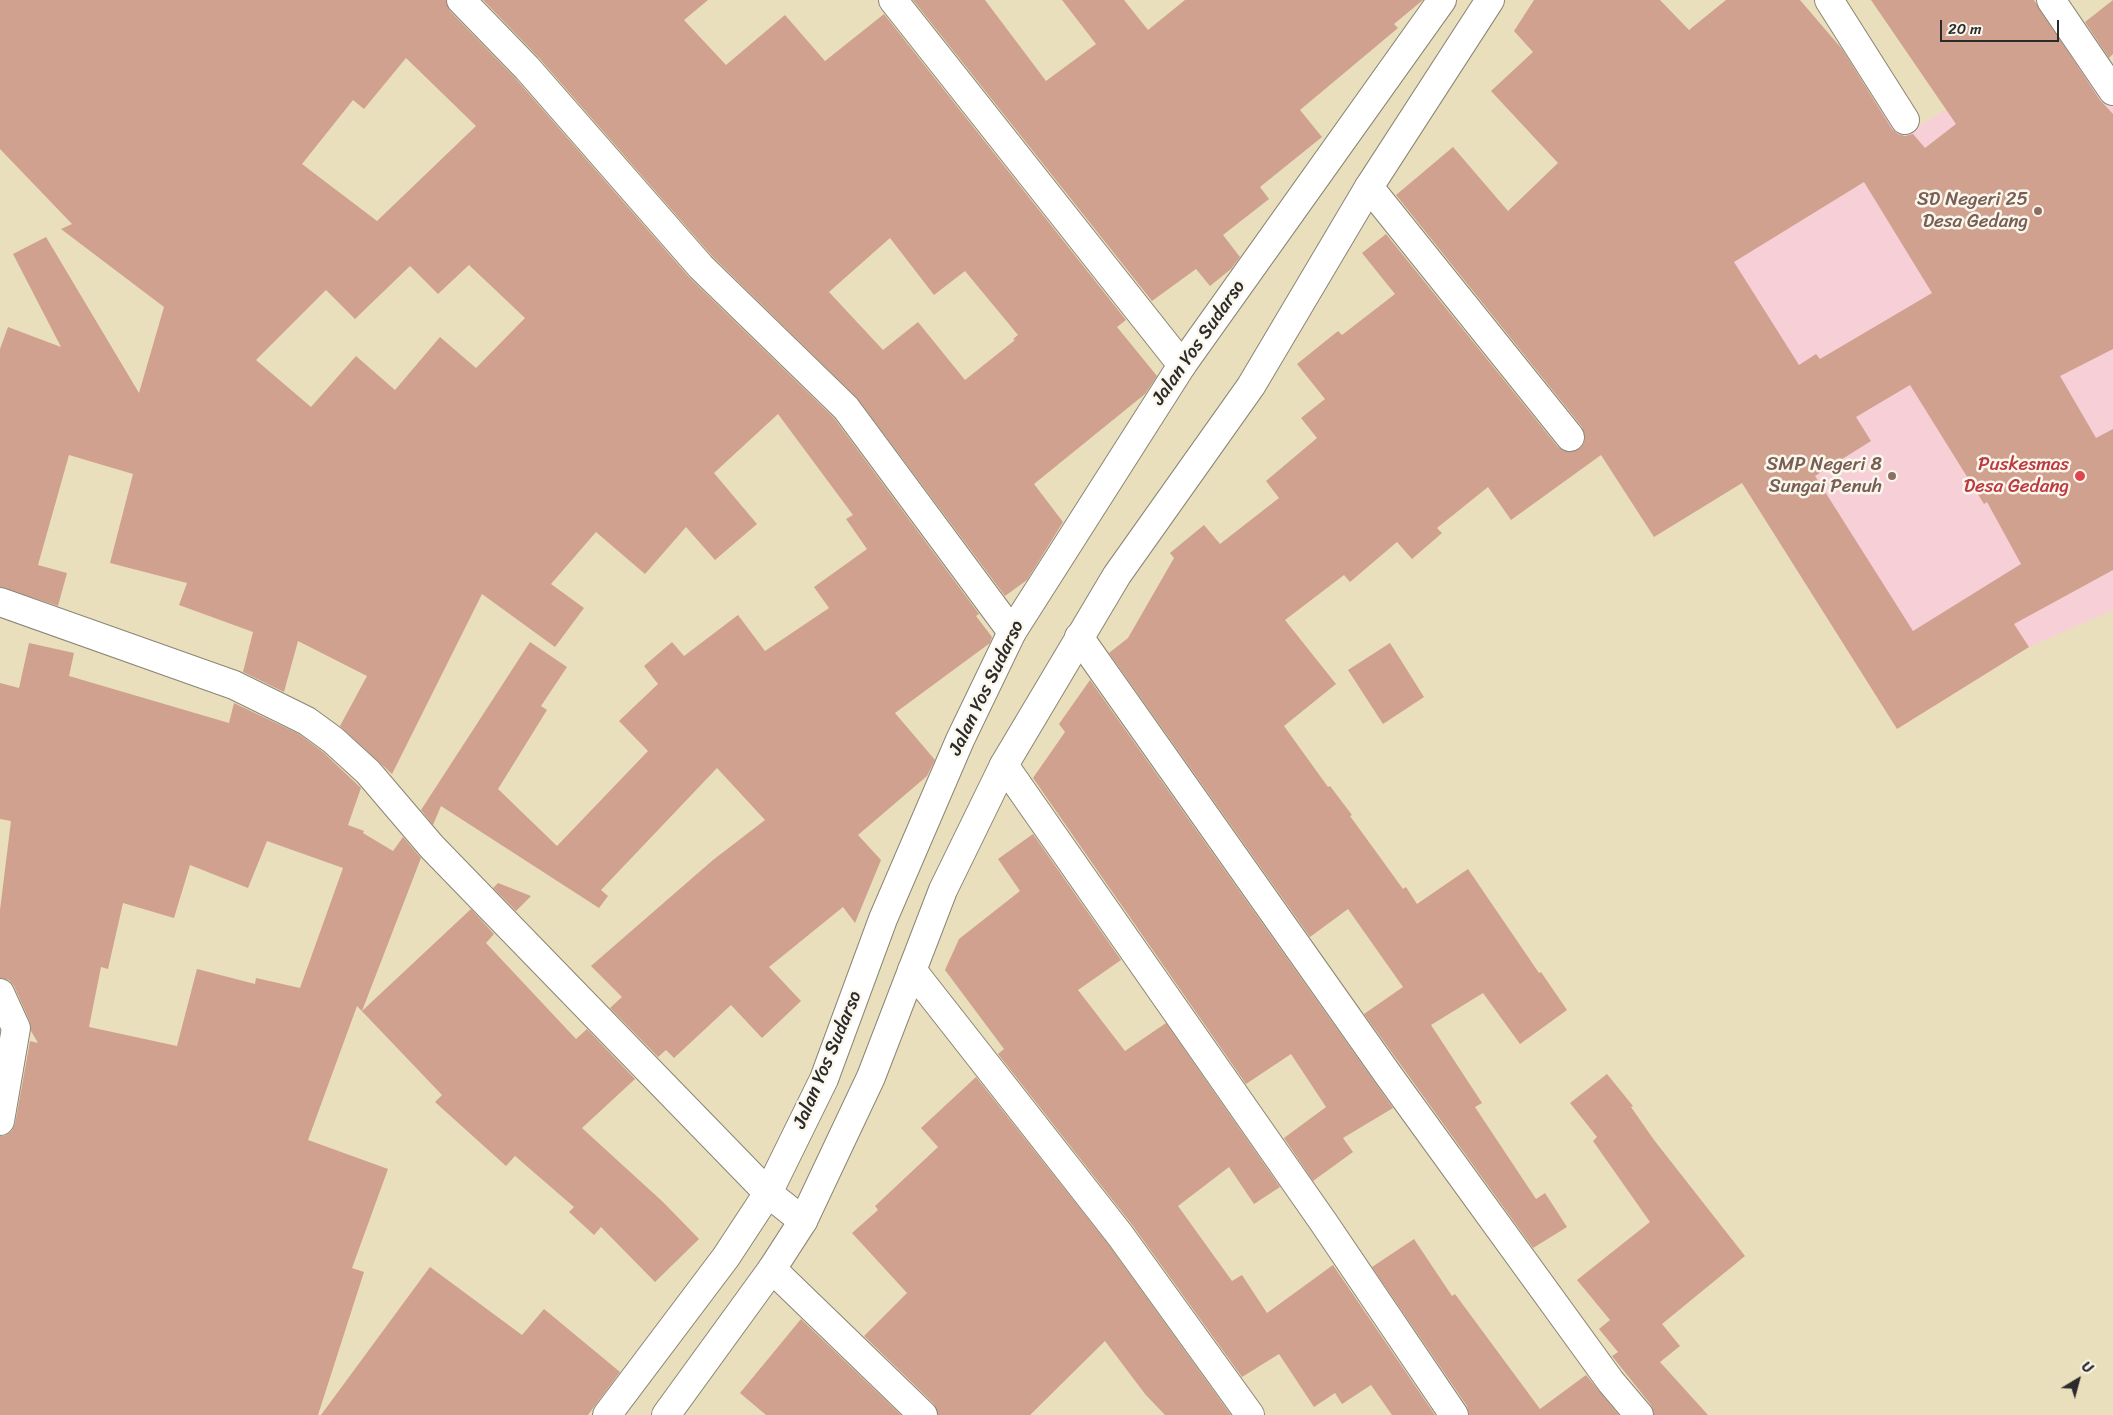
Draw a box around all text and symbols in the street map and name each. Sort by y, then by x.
scale bar [1943,10,2062,42]
text: 20 m [1948,16,1982,42]
place label: SD Negeri 25 Desa Gedang [1917,189,2028,233]
marker: SD Negeri 25 Desa Gedang [2032,205,2044,217]
street label: Jalan Yos Sudarso [1147,276,1251,410]
place label: SMP Negeri 8 Sungai Penuh [1766,454,1882,498]
place label: Puskesmas Desa Gedang [1964,454,2069,498]
marker: Puskesmas Desa Gedang [2073,469,2087,483]
marker: SMP Negeri 8 Sungai Penuh [1886,470,1898,482]
street label: Jalan Yos Sudarso [945,617,1029,759]
street label: Jalan Yos Sudarso [789,988,867,1132]
north arrow [2053,1355,2103,1405]
text: U [2076,1355,2099,1380]

